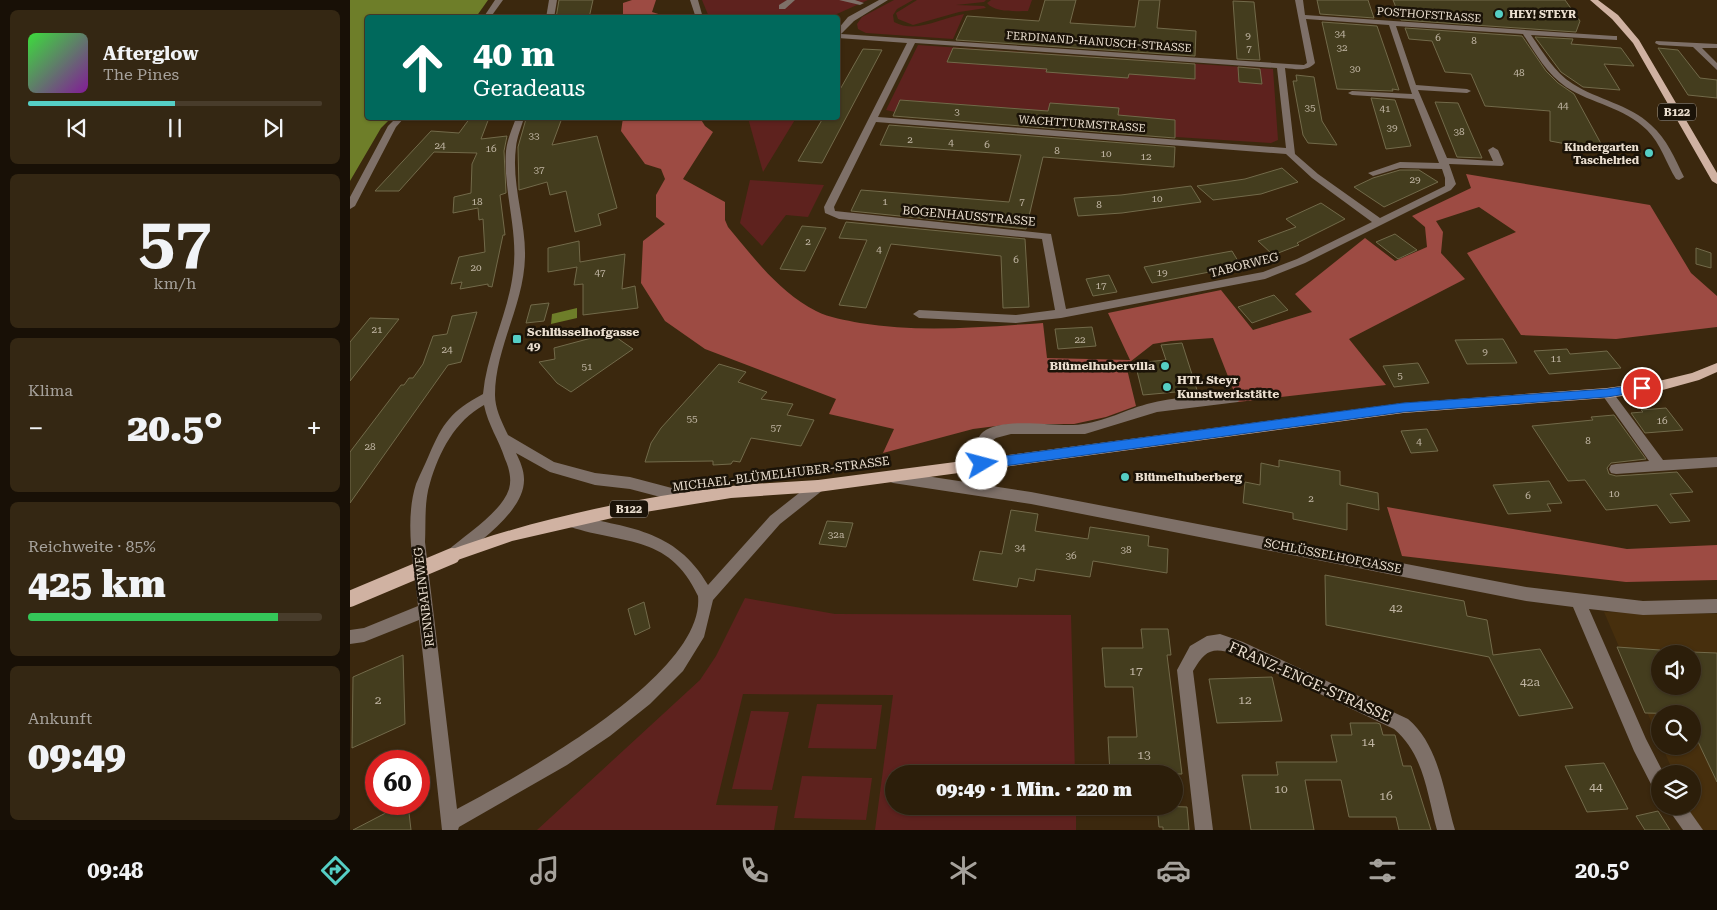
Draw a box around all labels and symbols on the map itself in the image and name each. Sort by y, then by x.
street label: POSTHOFSTRASSE [1376,5,1482,25]
marker: HEY! STEYR [1493,8,1505,20]
place label: HEY! STEYR [1509,8,1576,21]
house number: 34 [1334,28,1346,39]
street label: FERDINAND-HANUSCH-STRASSE [1006,29,1192,55]
house number: 9 [1245,30,1251,41]
house number: 6 [1435,32,1441,43]
house number: 8 [1471,35,1477,46]
house number: 32 [1336,42,1348,53]
house number: 7 [1246,43,1252,54]
house number: 30 [1349,63,1361,74]
house number: 48 [1513,67,1525,78]
house number: 44 [1557,100,1569,111]
house number: 35 [1304,102,1316,113]
house number: 41 [1379,103,1391,114]
road number: B122 [1658,104,1696,120]
house number: 3 [954,106,960,117]
street label: WACHTTURMSTRASSE [1018,113,1146,135]
house number: 39 [1386,122,1398,133]
house number: 38 [1453,126,1465,137]
house number: 33 [528,130,540,141]
house number: 2 [907,134,913,145]
house number: 4 [948,137,954,148]
house number: 6 [984,139,990,150]
house number: 24 [434,140,446,151]
place label: Kindergarten Taschelried [1564,141,1640,167]
house number: 16 [485,143,497,154]
house number: 8 [1054,145,1060,156]
marker: Kindergarten Taschelried [1643,147,1655,159]
house number: 10 [1100,148,1112,159]
house number: 12 [1140,151,1152,162]
house number: 37 [533,164,545,175]
house number: 29 [1409,174,1421,185]
house number: 10 [1151,193,1163,204]
house number: 18 [471,196,483,207]
house number: 1 [882,196,888,207]
house number: 7 [1019,196,1025,207]
house number: 8 [1096,199,1102,210]
street label: BOGENHAUSSTRASSE [902,203,1036,229]
house number: 2 [805,236,811,247]
house number: 4 [876,244,882,255]
street label: TABORWEG [1208,249,1281,280]
house number: 6 [1013,254,1019,265]
house number: 20 [470,262,482,273]
house number: 47 [594,267,606,278]
house number: 19 [1156,267,1168,278]
house number: 17 [1095,280,1107,291]
house number: 21 [371,324,383,335]
place label: Schlüsselhofgasse 49 [527,325,639,353]
marker: Schlüsselhofgasse 49 [511,333,523,345]
house number: 22 [1074,334,1086,345]
house number: 24 [441,344,453,355]
house number: 9 [1482,346,1488,357]
house number: 11 [1550,353,1562,364]
place label: Blümelhubervilla [1049,359,1155,373]
marker: Blümelhubervilla [1159,360,1171,372]
house number: 51 [581,361,593,372]
pin [1621,367,1663,409]
house number: 5 [1397,370,1403,381]
place label: HTL Steyr Kunstwerkstätte [1177,373,1279,401]
marker: HTL Steyr Kunstwerkstätte [1161,381,1173,393]
house number: 55 [686,413,698,424]
house number: 16 [1656,415,1668,426]
house number: 57 [770,422,782,433]
house number: 8 [1585,435,1591,446]
house number: 4 [1416,436,1422,447]
position arrow [955,437,1007,489]
house number: 28 [364,441,376,452]
street label: MICHAEL-BLÜMELHUBER-STRASSE [672,454,890,494]
place label: Blümelhuberberg [1135,470,1243,484]
marker: Blümelhuberberg [1119,471,1131,483]
house number: 10 [1608,488,1620,499]
house number: 6 [1525,490,1531,501]
house number: 2 [1308,493,1314,504]
road number: B122 [610,500,648,518]
house number: 32a [828,529,845,540]
street label: SCHLÜSSELHOFGASSE [1263,536,1403,576]
house number: 34 [1014,542,1026,553]
house number: 38 [1120,544,1132,555]
street label: RENNBAHNWEG [411,546,437,648]
house number: 36 [1065,550,1077,561]
house number: 42 [1389,601,1403,615]
street label: FRANZ-ENGE-STRASSE [1226,638,1394,726]
house number: 17 [1129,664,1143,678]
house number: 42a [1520,675,1540,689]
house number: 2 [375,693,382,707]
house number: 12 [1238,693,1252,707]
house number: 14 [1361,735,1375,749]
house number: 13 [1137,748,1151,762]
speed limit sign: 60 [365,750,430,815]
house number: 44 [1589,780,1603,794]
house number: 10 [1274,782,1288,796]
house number: 16 [1379,789,1393,803]

